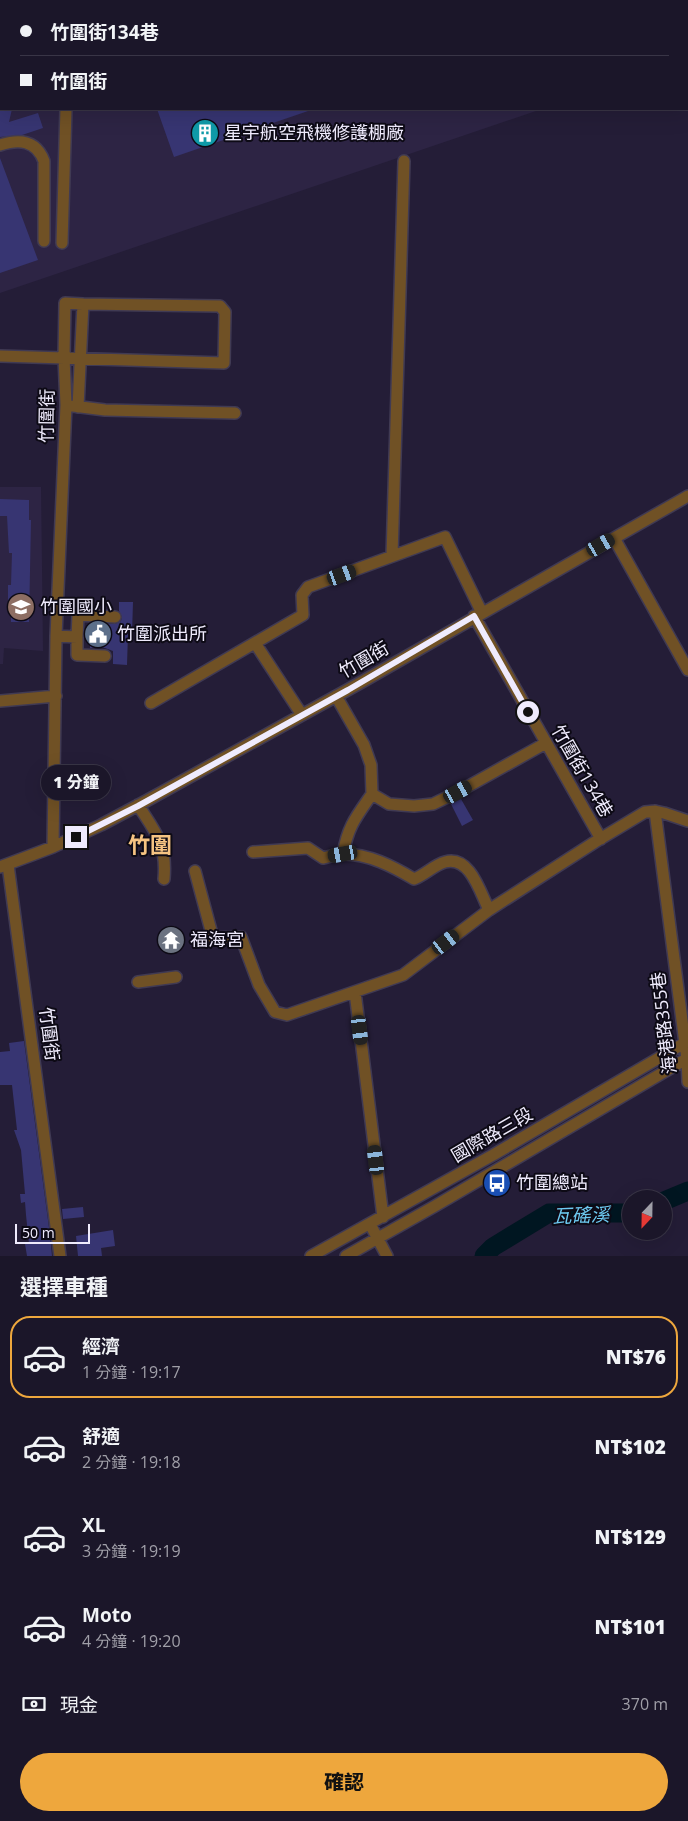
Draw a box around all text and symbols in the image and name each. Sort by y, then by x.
text: 竹圍街134巷 [50,19,159,45]
text: 竹圍街 [50,68,107,94]
building icon: 星宇航空飛機修護棚廠 [190,118,220,148]
place label: 星宇航空飛機修護棚廠 [224,120,404,144]
street label: 竹圍街 [34,389,58,443]
car [584,531,617,559]
car [325,563,358,587]
school or university icon: 竹圍國小 [6,592,36,622]
place label: 竹圍國小 [40,594,112,618]
public building icon: 竹圍派出所 [83,619,113,649]
place label: 竹圍派出所 [117,621,207,645]
street label: 竹圍街 [334,635,393,683]
route start [517,701,539,723]
street label: 竹圍街134巷 [547,720,619,821]
callout: 1 分鐘 [41,764,111,800]
text: 1 分鐘 [53,771,99,793]
car [441,778,474,806]
route end [65,826,87,848]
district label: 竹圍 [128,829,172,859]
car [326,844,359,864]
temple icon: 福海宮 [156,925,186,955]
place label: 福海宮 [190,927,244,951]
car [429,927,462,957]
street label: 海港路355巷 [645,971,681,1076]
street label: 竹圍街 [35,1006,65,1062]
car [350,1014,369,1046]
street label: 國際路三段 [447,1101,536,1167]
car [366,1144,385,1176]
bus stop icon: 竹圍總站 [482,1168,512,1198]
place label: 竹圍總站 [516,1170,588,1194]
north arrow [622,1190,672,1240]
map controls [622,1190,672,1240]
water label: 瓦磘溪 [552,1201,613,1229]
scale bar [15,1221,90,1244]
text: 50 m [22,1223,55,1242]
text: 選擇車種 [20,1271,108,1301]
text: 經濟 [82,1333,120,1359]
icon: car [22,1335,67,1380]
text: NT$76 [606,1344,666,1370]
text: 1 分鐘 · 19:17 [82,1361,181,1383]
text: 舒適 [82,1423,120,1449]
icon: car [22,1425,67,1470]
text: NT$102 [595,1434,666,1460]
text: 2 分鐘 · 19:18 [82,1451,181,1473]
text: XL [82,1512,105,1538]
icon: car [22,1515,67,1560]
text: NT$129 [595,1524,666,1550]
text: 3 分鐘 · 19:19 [82,1540,181,1562]
text: Moto [82,1602,132,1628]
icon: car [22,1605,67,1650]
text: NT$101 [595,1614,666,1640]
text: 4 分鐘 · 19:20 [82,1630,181,1652]
icon: cash [20,1690,48,1718]
text: 現金 [60,1692,98,1718]
text: 370 m [622,1693,668,1715]
button: 確認 [20,1753,668,1811]

